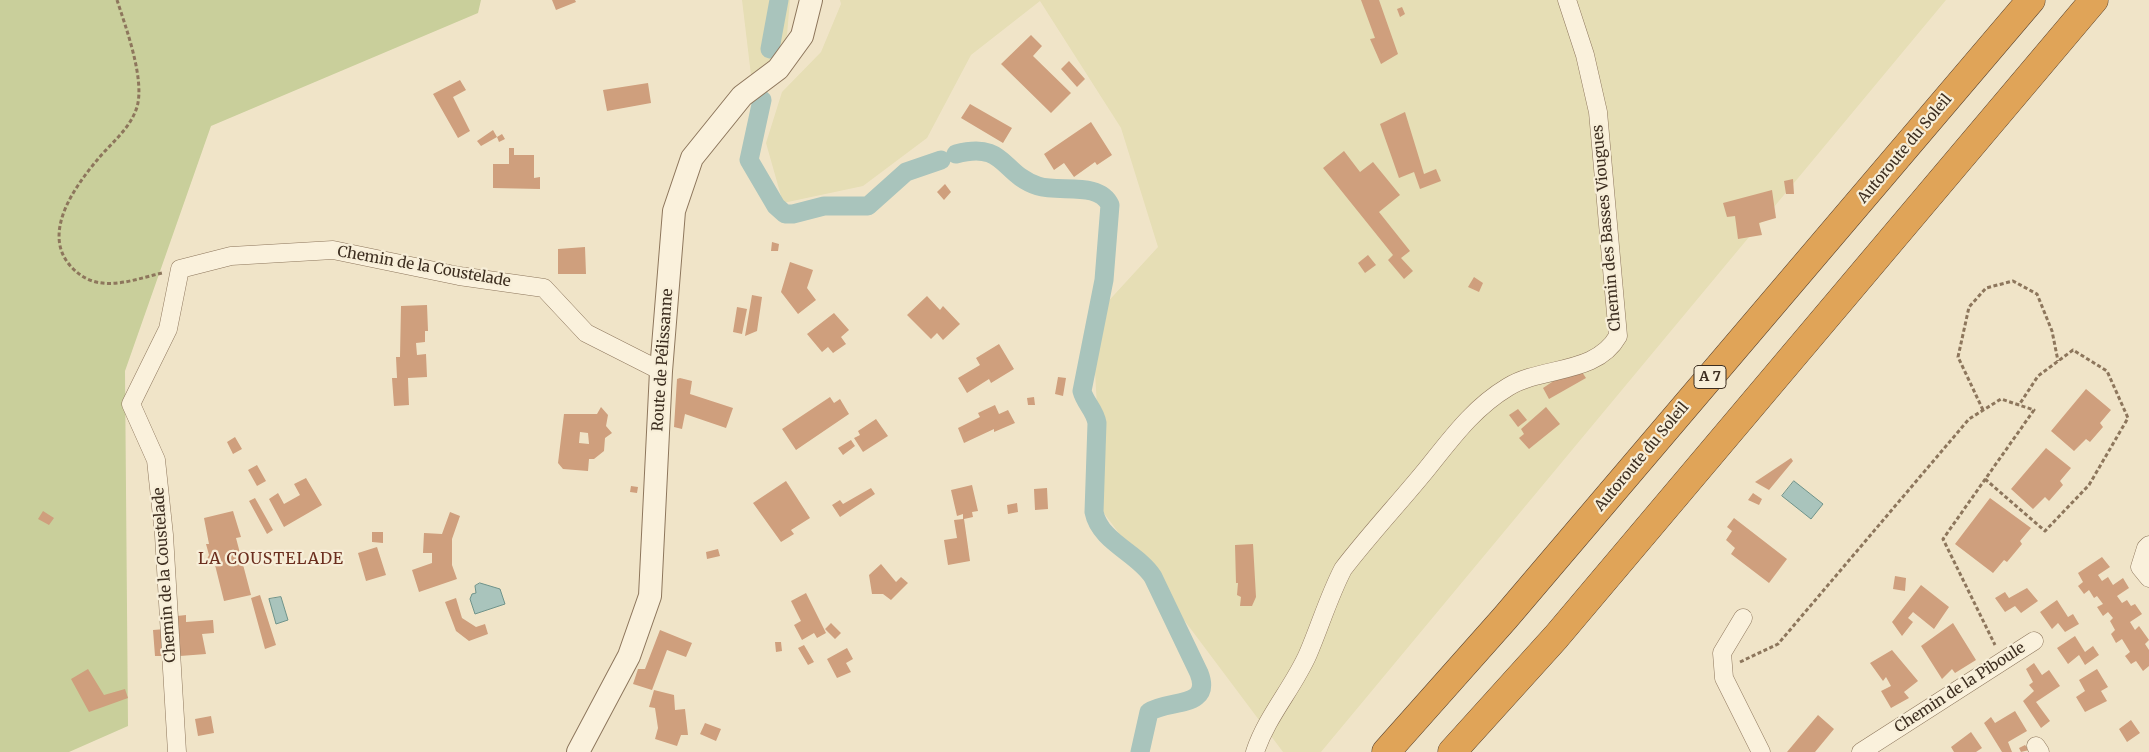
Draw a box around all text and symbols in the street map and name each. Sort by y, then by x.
street label: Autoroute du Soleil [1854,91,1956,207]
street label: Chemin des Basses Viougues [1589,124,1625,332]
street label: Chemin de la Coustelade [336,243,512,291]
street label: Route de Pélissanne [649,288,677,432]
road number: A 7 [1694,366,1726,388]
street label: Autoroute du Soleil [1591,399,1693,515]
street label: Chemin de la Coustelade [150,487,180,663]
district label: LA COUSTELADE [196,549,346,569]
street label: Chemin de la Piboule [1891,639,2029,737]

